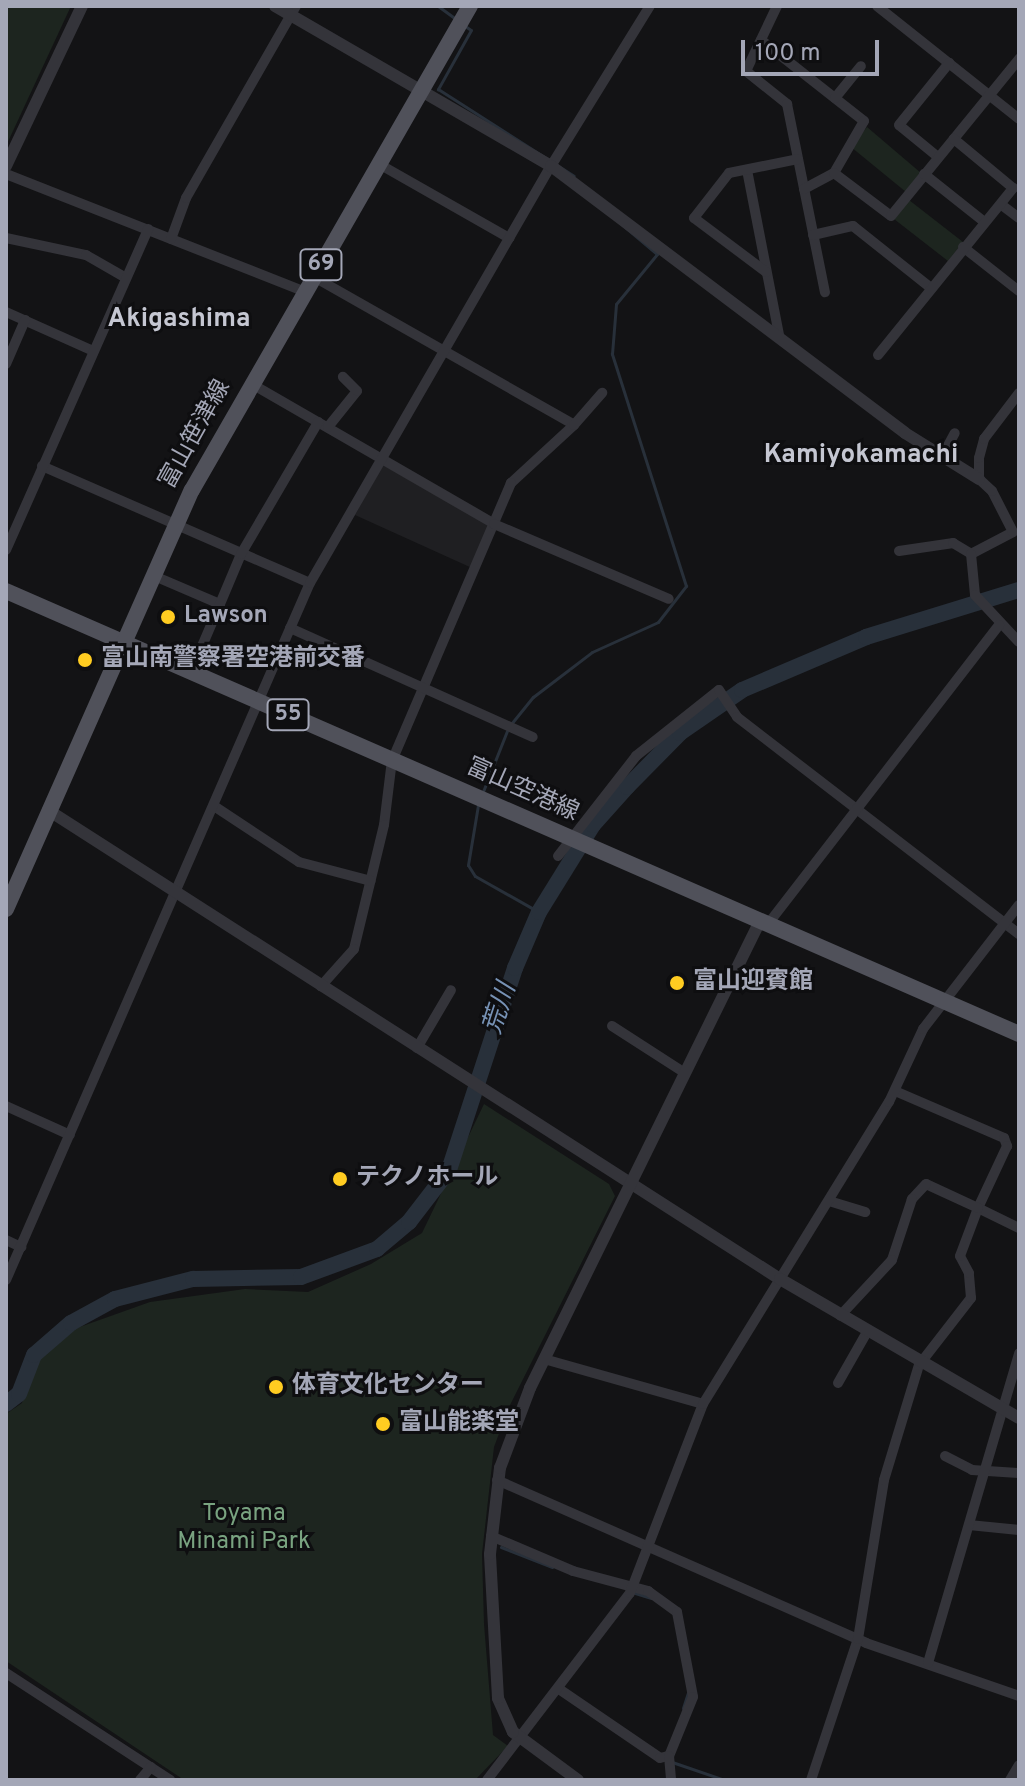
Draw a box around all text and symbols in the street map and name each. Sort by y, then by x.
scale bar [745,24,883,74]
text: 100 m [755,39,821,69]
road number: 69 [299,247,343,283]
district label: Akigashima [108,304,250,336]
street label: 富山笹津線 [154,376,238,494]
district label: Kamiyokamachi [764,440,958,472]
place label: Lawson [184,603,268,631]
marker: Lawson [159,608,177,626]
place label: 富山南警察署空港前交番 [101,646,365,674]
marker: 富山南警察署空港前交番 [76,651,94,669]
road number: 55 [266,697,310,733]
street label: 富山空港線 [461,753,583,829]
place label: 富山迎賓館 [693,969,813,997]
marker: 富山迎賓館 [668,974,686,992]
water label: 荒川 [478,979,524,1039]
place label: テクノホール [356,1165,500,1193]
marker: テクノホール [331,1170,349,1188]
place label: 体育文化センター [292,1373,484,1401]
marker: 体育文化センター [267,1378,285,1396]
place label: 富山能楽堂 [399,1410,519,1438]
marker: 富山能楽堂 [374,1415,392,1433]
park label: Toyama Minami Park [177,1501,311,1557]

